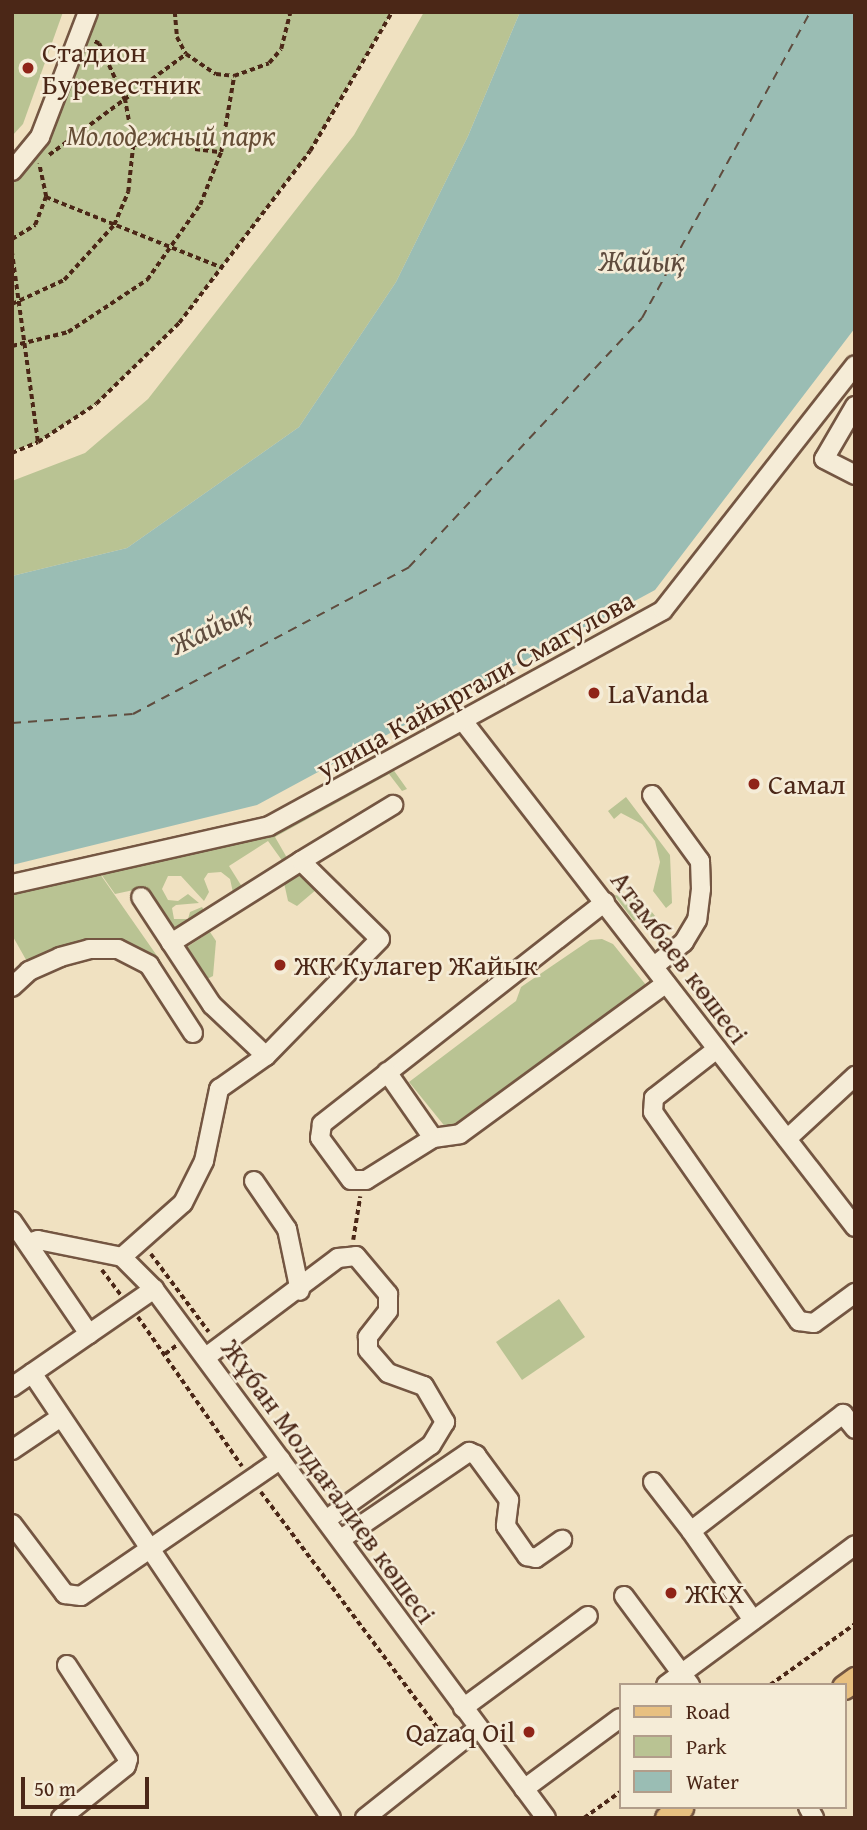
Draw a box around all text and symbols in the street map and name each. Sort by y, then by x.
place label: Стадион Буревестник [42,35,201,101]
marker: Стадион Буревестник [20,60,36,76]
park label: Молодежный парк [66,118,276,152]
water label: Жайық [599,242,685,278]
street label: улица Кайыргали Смагулова [310,582,640,786]
water label: Жайық [163,592,257,662]
place label: LaVanda [608,676,709,710]
marker: LaVanda [586,685,602,701]
place label: Самал [768,767,845,801]
marker: Самал [746,776,762,792]
street label: Атамбаев көшесі [604,864,756,1050]
place label: ЖК Кулагер Жайык [294,948,538,982]
marker: ЖК Кулагер Жайык [272,957,288,973]
street label: Жұбан Молдағалиев көшесі [214,1332,444,1630]
place label: ЖКХ [685,1576,744,1610]
marker: ЖКХ [663,1585,679,1601]
legend [618,1683,846,1809]
text: Road [686,1696,730,1727]
place label: Qazaq Oil [406,1715,515,1749]
marker: Qazaq Oil [521,1724,537,1740]
text: Park [686,1731,727,1762]
scale bar [24,1764,152,1808]
text: Water [686,1766,739,1797]
text: 50 m [34,1773,76,1804]

